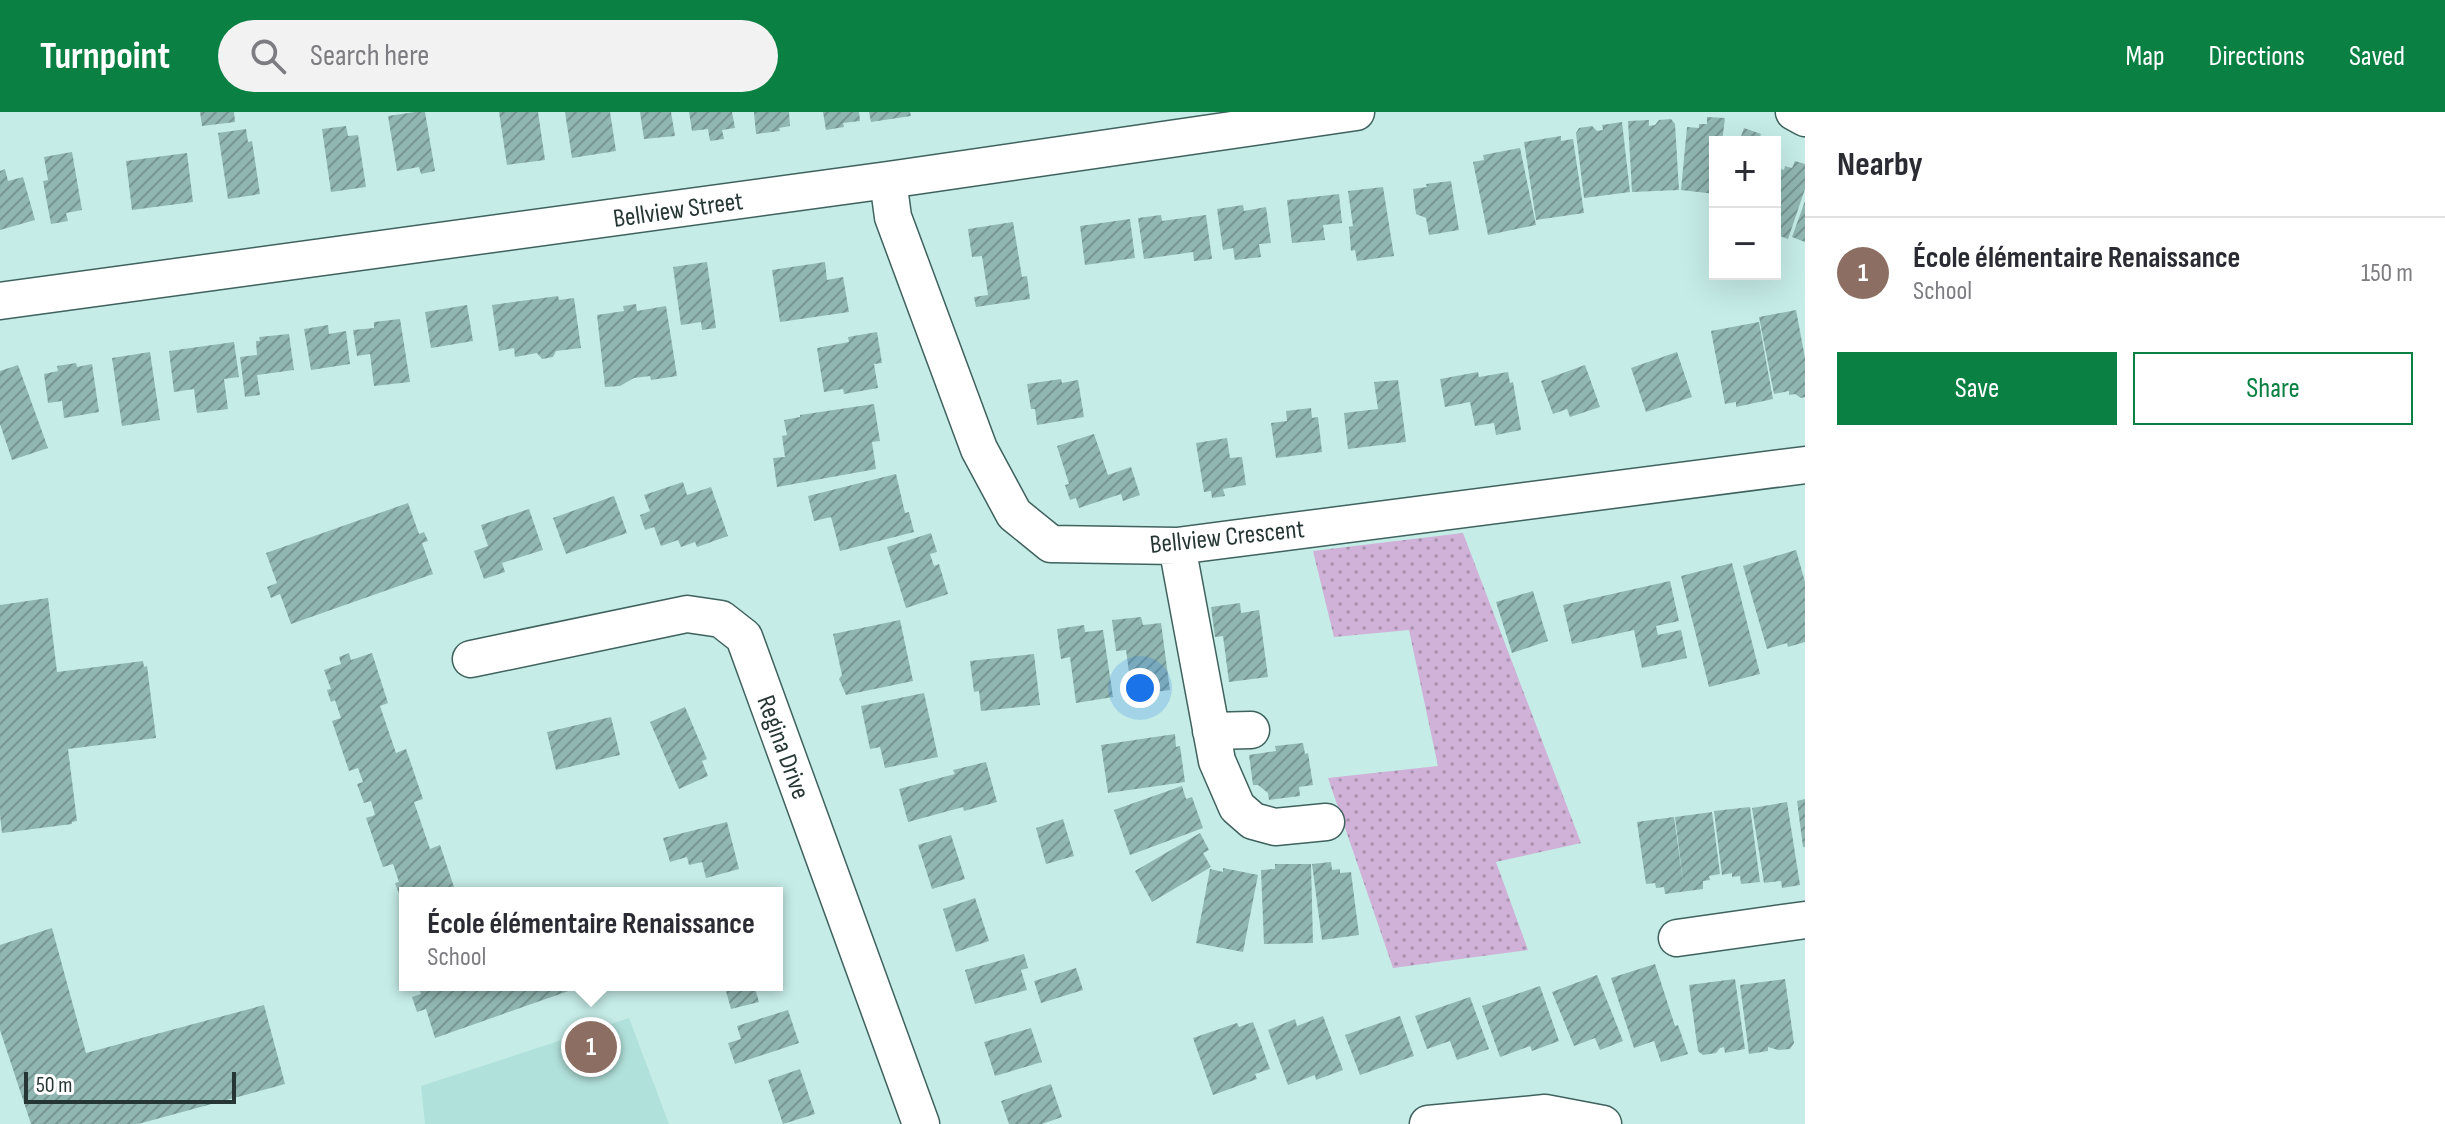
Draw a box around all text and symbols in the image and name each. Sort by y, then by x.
search box [218,20,778,92]
text: Turnpoint [40,34,170,79]
icon: search [246,34,290,78]
text: Search here [310,38,429,74]
text: Map [2126,40,2165,73]
text: Directions [2209,40,2305,73]
text: Saved [2349,40,2405,73]
map controls [1709,136,1781,280]
button: + [1709,136,1781,208]
text: Nearby [1837,144,1923,185]
street label: Bellview Street [611,186,745,235]
button: − [1709,208,1781,280]
text: École élémentaire Renaissance [1913,240,2240,276]
text: 1 [1858,258,1868,289]
text: 150 m [2361,258,2413,289]
text: School [1913,276,1972,307]
button: Save [1837,352,2117,425]
button: Share [2133,352,2413,425]
street label: Bellview Crescent [1148,514,1306,561]
your location [1120,668,1160,708]
street label: Regina Drive [750,691,816,804]
popup [399,887,783,991]
text: École élémentaire Renaissance [427,906,755,942]
text: School [427,942,486,973]
pin: 1 [565,1017,617,1077]
scale bar [24,1068,236,1104]
text: 50 m [36,1072,72,1099]

